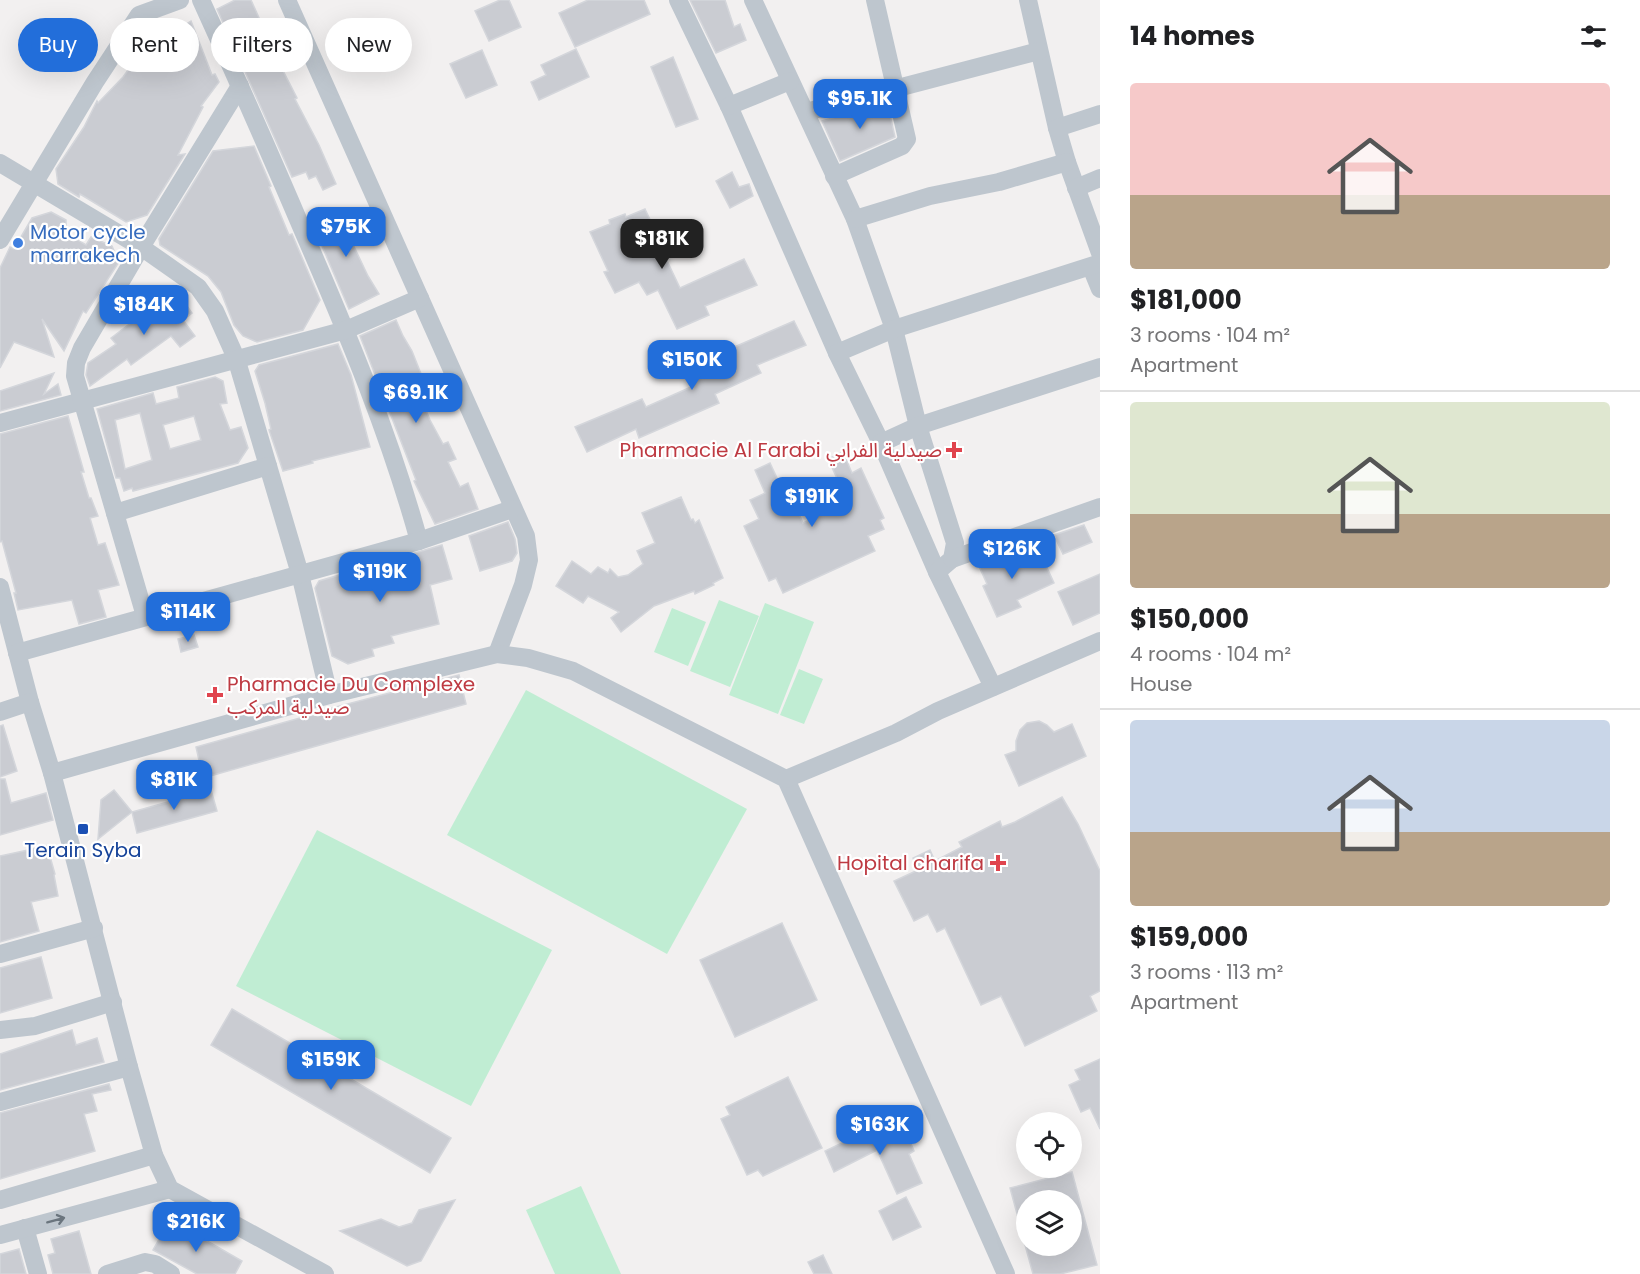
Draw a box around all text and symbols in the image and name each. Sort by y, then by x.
chip: Buy [18,18,98,72]
chip: Rent [110,18,199,72]
chip: Filters [211,18,313,72]
chip: New [325,18,412,72]
text: 14 homes [1130,18,1255,54]
icon: filters [1577,20,1610,53]
pin: $95.1K [811,79,909,130]
text: $95.1K [827,84,893,112]
icon: home [1316,122,1424,230]
pin: $75K [310,207,382,258]
text: $75K [321,212,371,240]
place label: Motor cycle marrakech [30,218,146,269]
pin: $181K [620,219,704,270]
text: $181K [634,224,690,252]
marker: Motor cycle marrakech [11,236,25,250]
text: $181,000 [1130,282,1242,318]
pin: $184K [102,285,186,336]
text: $184K [113,290,175,318]
text: 3 rooms · 104 m² [1130,321,1290,349]
pin: $150K [650,340,734,391]
text: $150K [662,345,722,373]
text: Apartment [1130,351,1238,379]
pin: $69.1K [367,373,465,424]
text: $69.1K [383,378,449,406]
place label: Pharmacie Al Farabi صيدلية الفرابي [620,436,942,466]
icon: home [1316,441,1424,549]
marker: Pharmacie Al Farabi صيدلية الفرابي [947,443,961,457]
pin: $191K [770,477,854,528]
text: $191K [785,482,839,510]
pin: $126K [970,529,1054,580]
text: $126K [983,534,1041,562]
pin: $119K [338,552,422,603]
text: $119K [353,557,407,585]
pin: $114K [146,592,230,643]
text: $114K [160,597,216,625]
text: $150,000 [1130,601,1249,637]
text: 4 rooms · 104 m² [1130,640,1291,668]
place label: Pharmacie Du Complexe صيدلية المركب [227,670,475,721]
text: House [1130,670,1192,698]
marker: Pharmacie Du Complexe صيدلية المركب [208,688,222,702]
icon: home [1316,759,1424,867]
pin: $81K [138,760,210,811]
text: $81K [150,765,198,793]
marker: Terain Syba [76,822,90,836]
place label: Terain Syba [24,836,142,864]
place label: Hopital charifa [837,849,984,877]
marker: Hopital charifa [989,854,1007,872]
text: $159,000 [1130,919,1248,955]
text: 3 rooms · 113 m² [1130,958,1283,986]
text: Apartment [1130,988,1238,1016]
pin: $159K [289,1040,373,1091]
text: $159K [301,1045,361,1073]
pin: $163K [838,1105,922,1156]
text: $163K [850,1110,910,1138]
map controls [1016,1112,1082,1256]
button: locate [1016,1112,1082,1178]
button: layers [1016,1190,1082,1256]
pin: $216K [154,1202,238,1253]
text: $216K [167,1207,225,1235]
one-way arrow [47,1213,66,1225]

